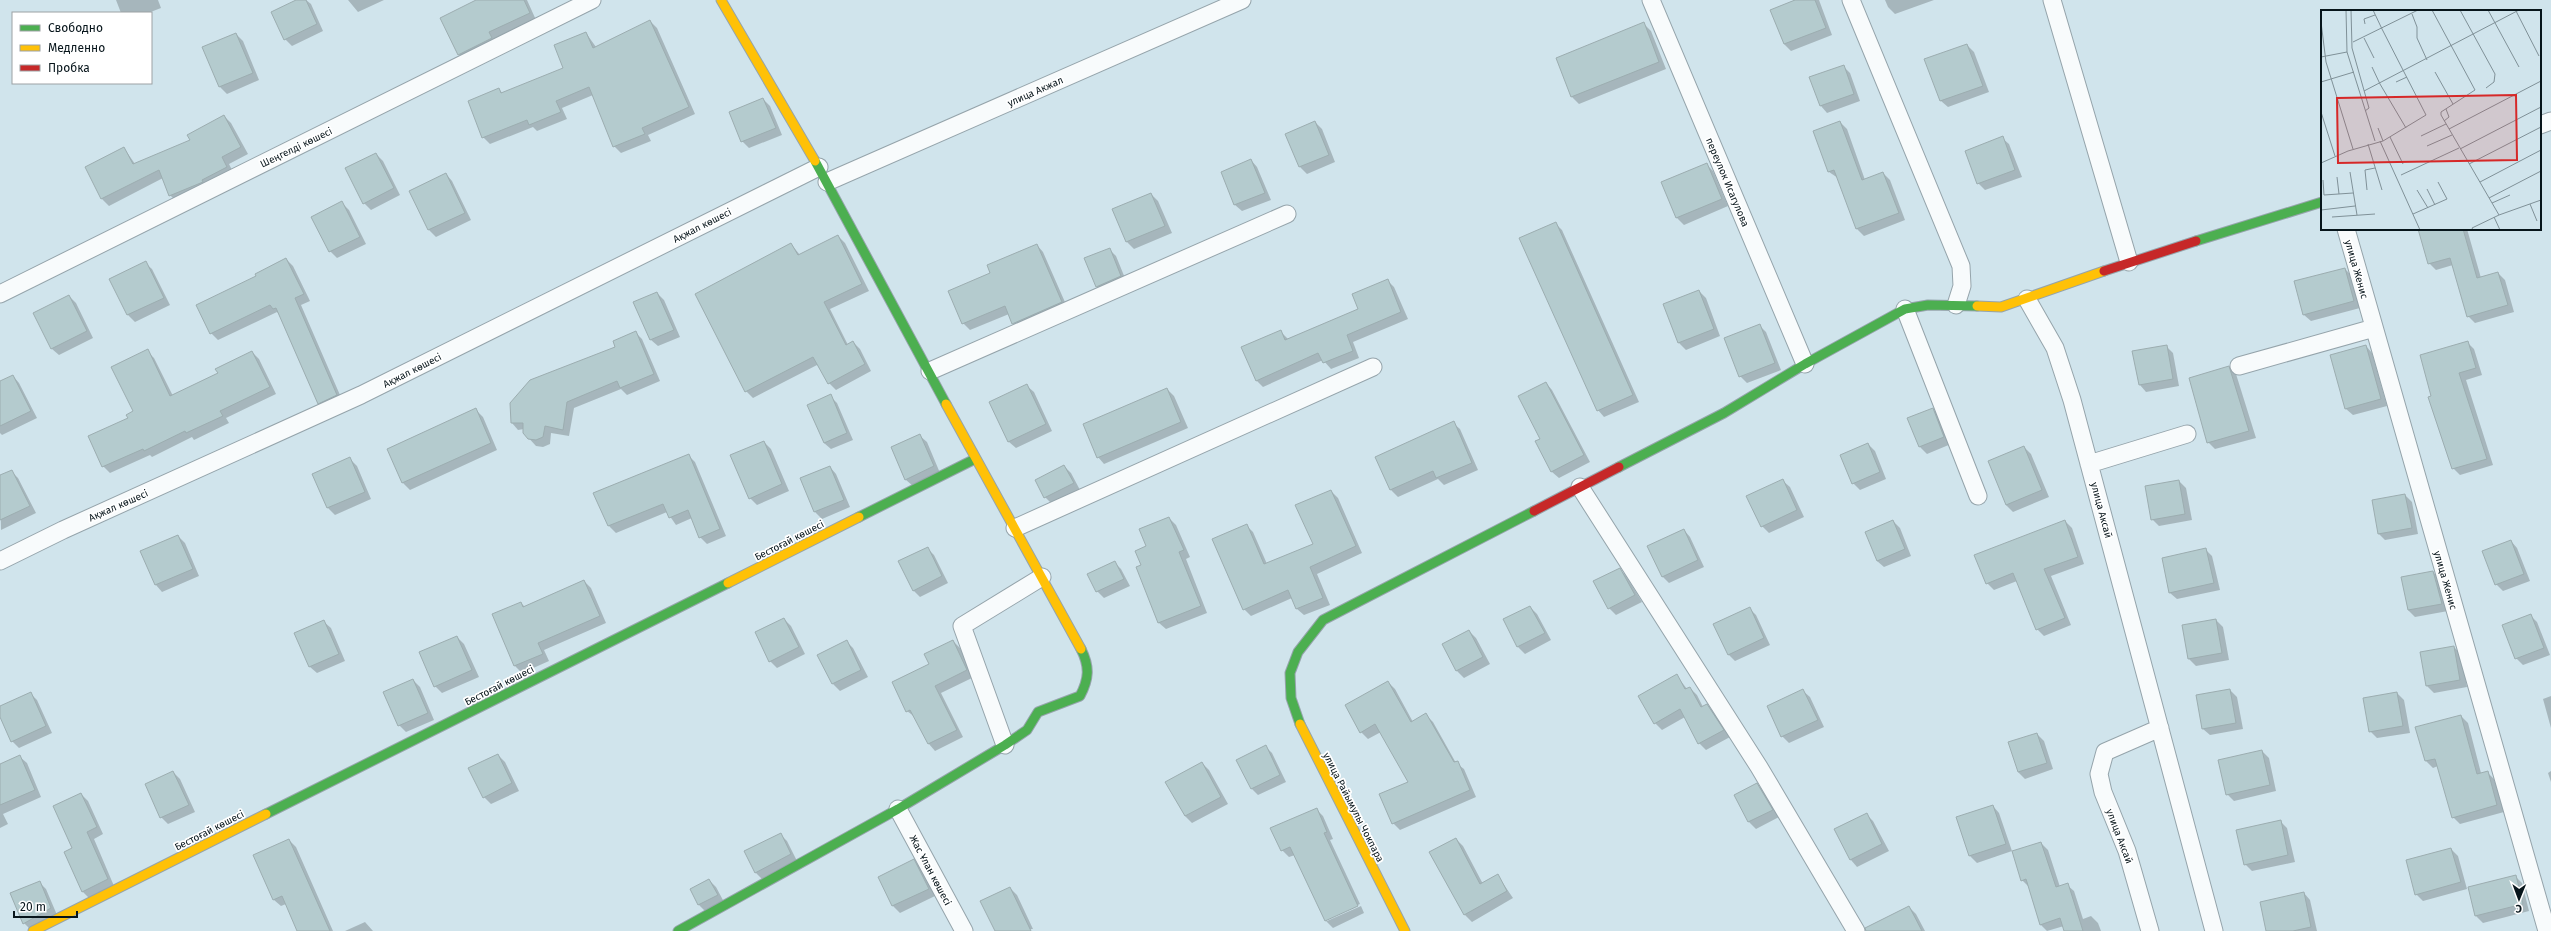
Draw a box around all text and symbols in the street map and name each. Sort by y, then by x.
inset map [2321,10,2541,230]
legend [12,12,152,84]
text: Свободно [48,21,103,35]
text: Медленно [48,41,105,55]
text: Пробка [48,61,90,75]
street label: улица Акжал [1006,74,1065,110]
street label: Шеңгелді көшесі [258,124,335,171]
street label: переулок Исагулова [1703,136,1751,229]
street label: Ақжал көшесі [671,205,734,246]
street label: улица Женис [2342,238,2370,300]
street label: Ақжал көшесі [381,350,444,391]
street label: улица Аксай [2088,481,2114,540]
street label: Ақжал көшесі [86,486,150,524]
street label: Бестоғай көшесі [752,517,826,564]
street label: улица Женис [2431,549,2459,611]
street label: Бестоғай көшесі [462,662,536,709]
street label: улица Райымулы Чокпара [1320,751,1386,864]
street label: Бестоғай көшесі [172,807,246,854]
street label: улица Аксай [2103,807,2135,865]
street label: Жас Ұлан көшесі [907,833,955,908]
north arrow [2499,879,2539,919]
scale bar [14,893,77,919]
text: 20 m [20,900,46,914]
text: С [2515,902,2522,915]

